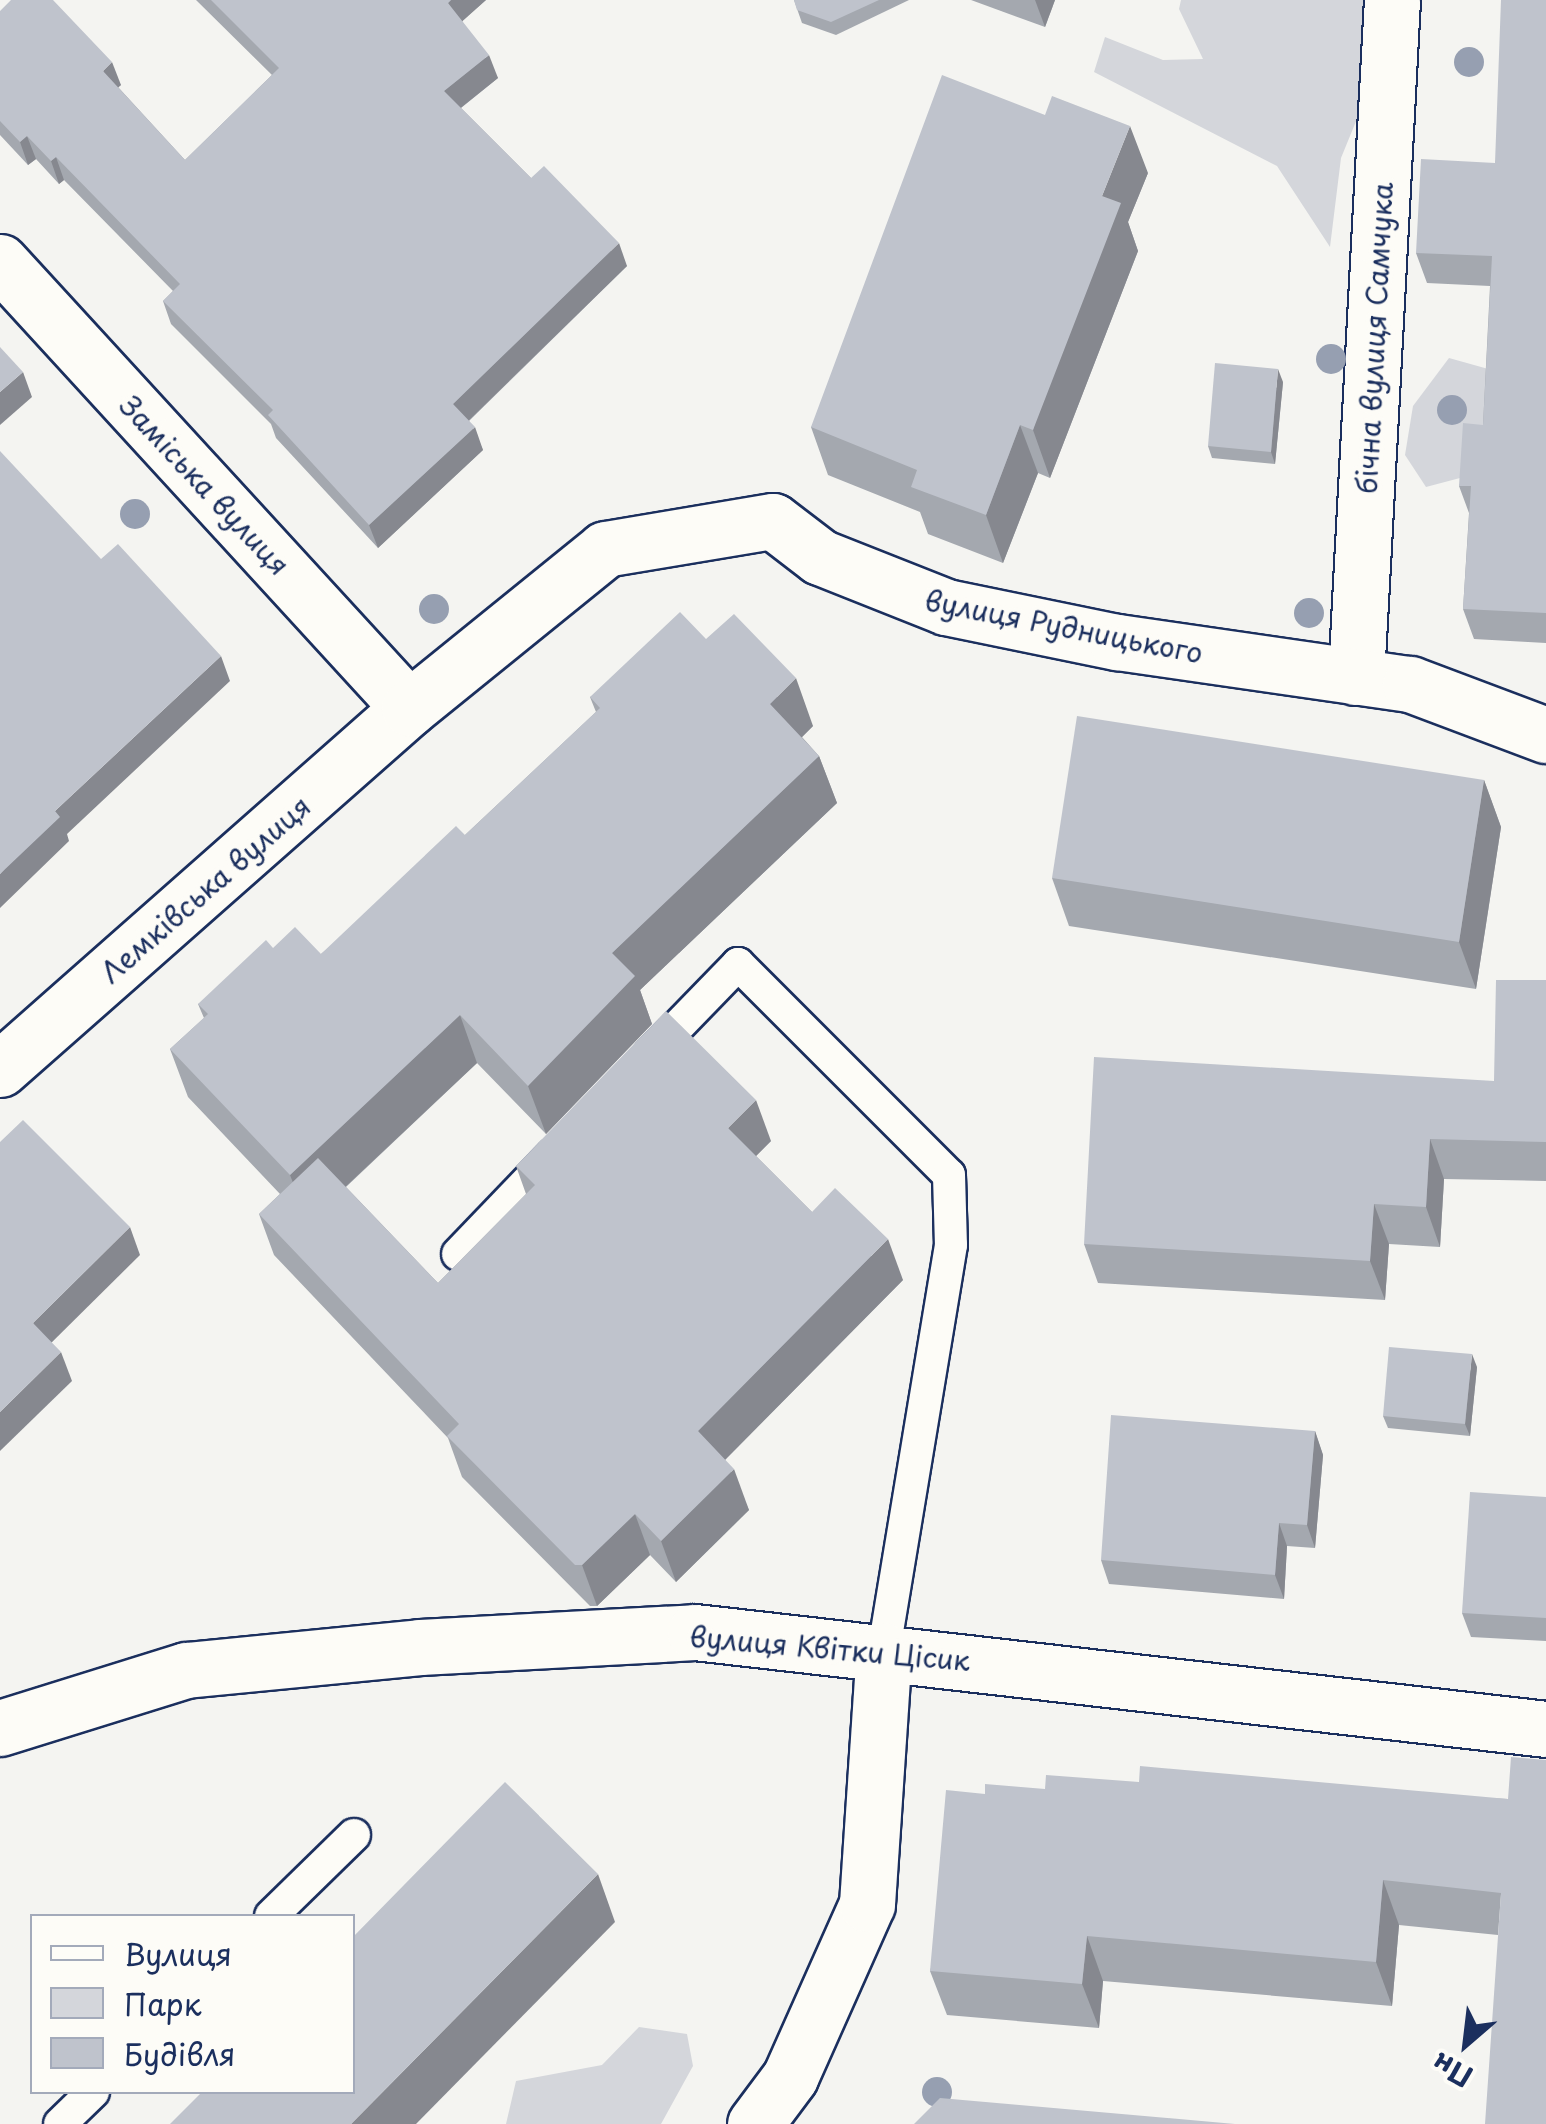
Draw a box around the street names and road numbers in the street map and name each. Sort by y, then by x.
street label: бічна вулиця Самчука [1349,180,1399,496]
street label: Заміська вулиця [113,388,297,582]
street label: вулиця Рудницького [922,583,1206,669]
street label: Лемківська вулиця [93,788,317,990]
street label: вулиця Квітки Цісик [688,1619,972,1677]

